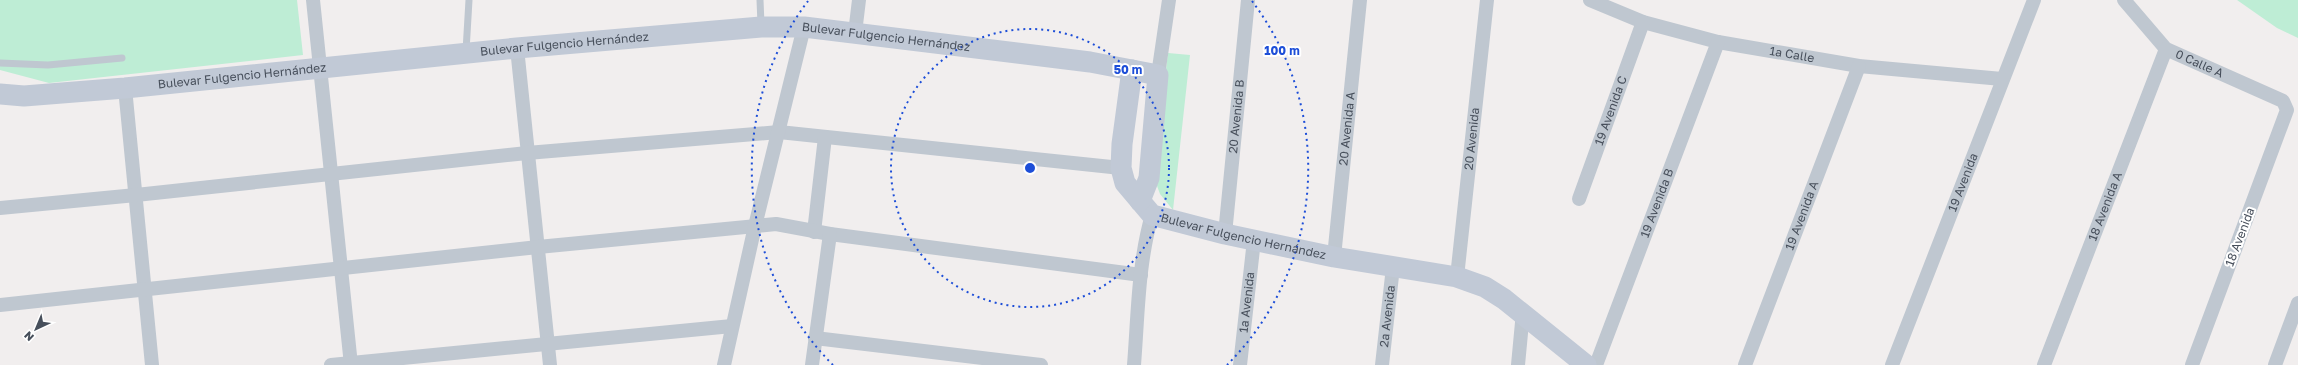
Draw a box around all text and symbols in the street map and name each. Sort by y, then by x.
street label: Bulevar Fulgencio Hernández [801,19,971,54]
street label: Bulevar Fulgencio Hernández [479,29,649,59]
text: 100 m [1264,43,1300,58]
street label: 1a Calle [1769,43,1816,65]
street label: 0 Calle A [2173,46,2226,81]
street label: Bulevar Fulgencio Hernández [157,60,327,92]
text: 50 m [1114,62,1142,77]
street label: 19 Avenida C [1591,74,1630,147]
street label: 20 Avenida B [1225,79,1247,154]
street label: 20 Avenida A [1335,91,1358,166]
street label: 20 Avenida [1461,107,1482,171]
street label: 19 Avenida [1944,151,1981,214]
centre of rings [1023,161,1037,175]
street label: 19 Avenida B [1637,166,1677,240]
street label: 18 Avenida A [2085,170,2125,243]
street label: 19 Avenida A [1782,179,1821,252]
street label: 18 Avenida [2221,205,2258,268]
street label: Bulevar Fulgencio Hernández [1159,210,1328,262]
street label: 1a Avenida [1236,271,1257,334]
street label: 2a Avenida [1376,284,1398,348]
north arrow [16,309,56,349]
text: N [21,329,36,344]

